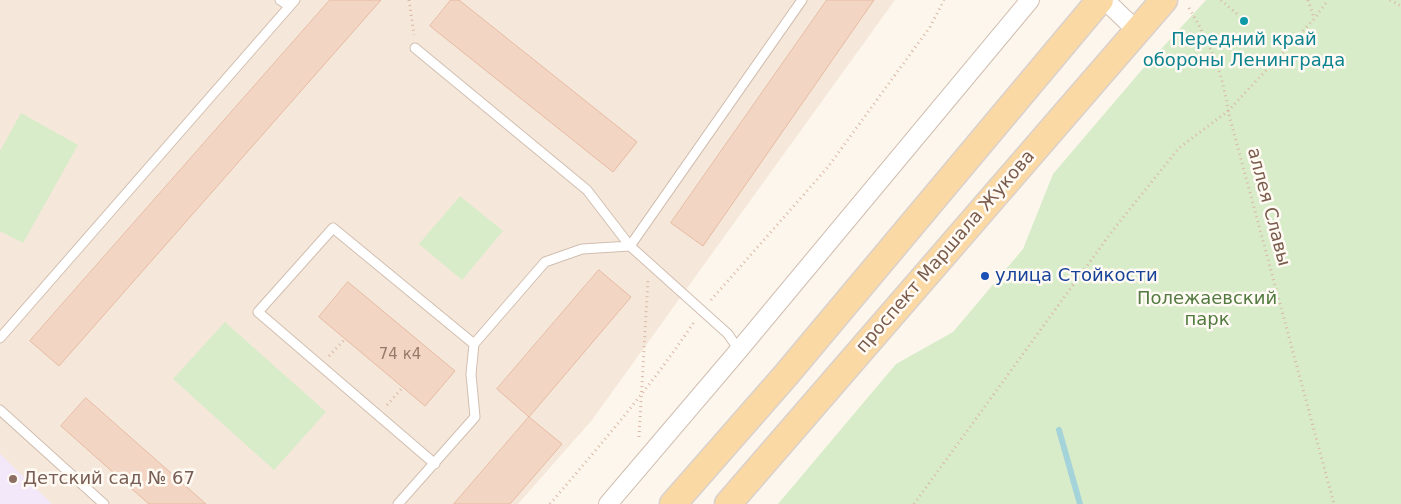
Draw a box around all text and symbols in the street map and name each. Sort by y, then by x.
marker: Передний край обороны Ленинграда [1238,15,1250,27]
place label: Передний край обороны Ленинграда [1143,29,1345,72]
street label: аллея Славы [1242,145,1294,269]
street label: проспект Маршала Жукова [852,146,1040,358]
place label: улица Стойкости [995,265,1158,287]
marker: улица Стойкости [979,270,991,282]
park label: Полежаевский парк [1137,288,1277,330]
house number: 74 к4 [379,346,421,364]
place label: Детский сад № 67 [23,468,195,490]
marker: Детский сад № 67 [7,473,19,485]

